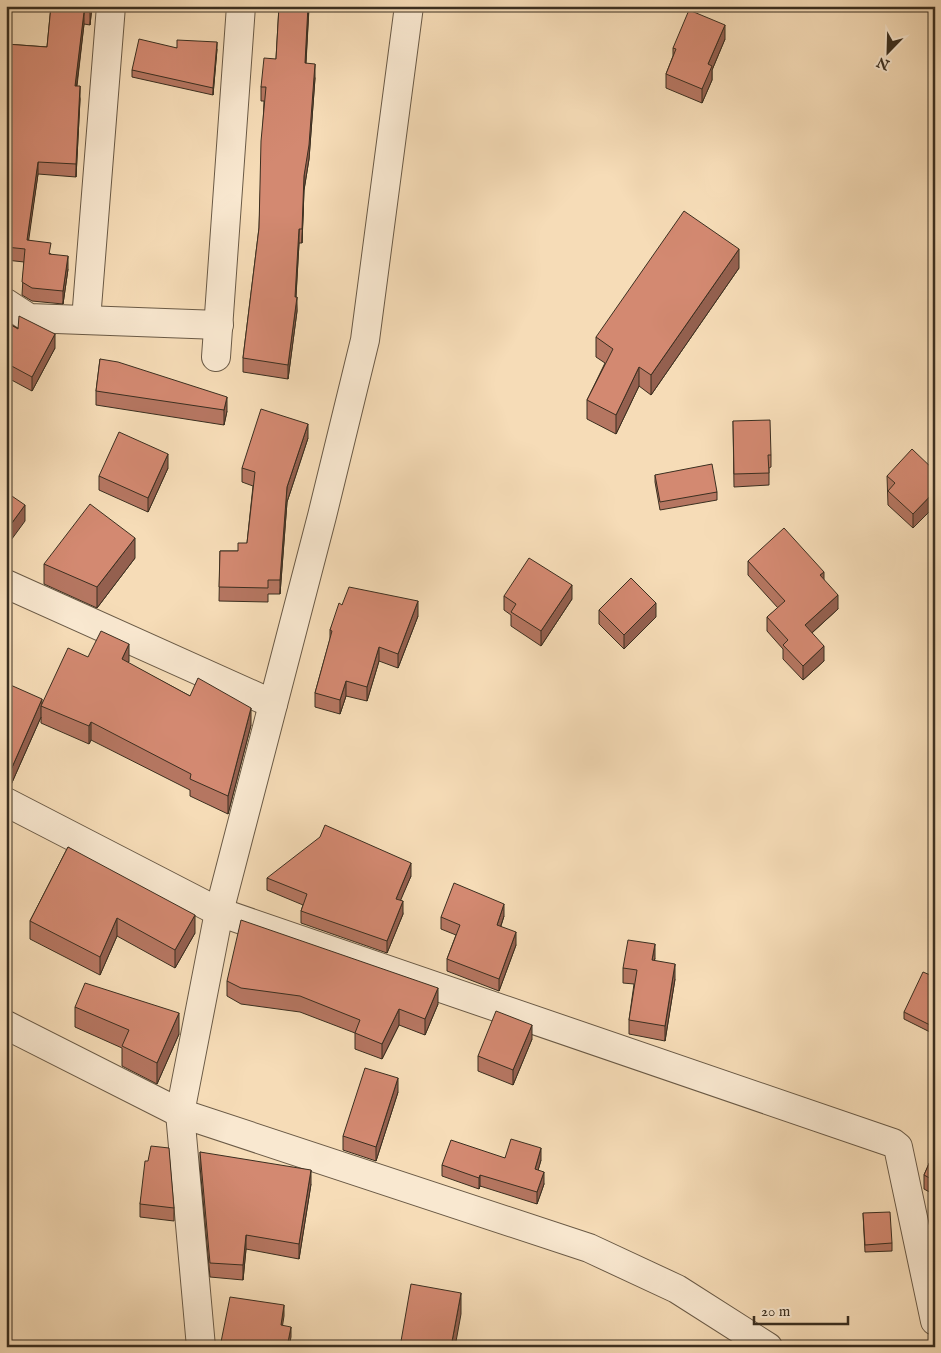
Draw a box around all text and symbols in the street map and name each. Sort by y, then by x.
north arrow [864,28,914,78]
text: N [874,52,893,74]
scale bar [754,1293,847,1325]
text: 20 m [761,1302,791,1321]

